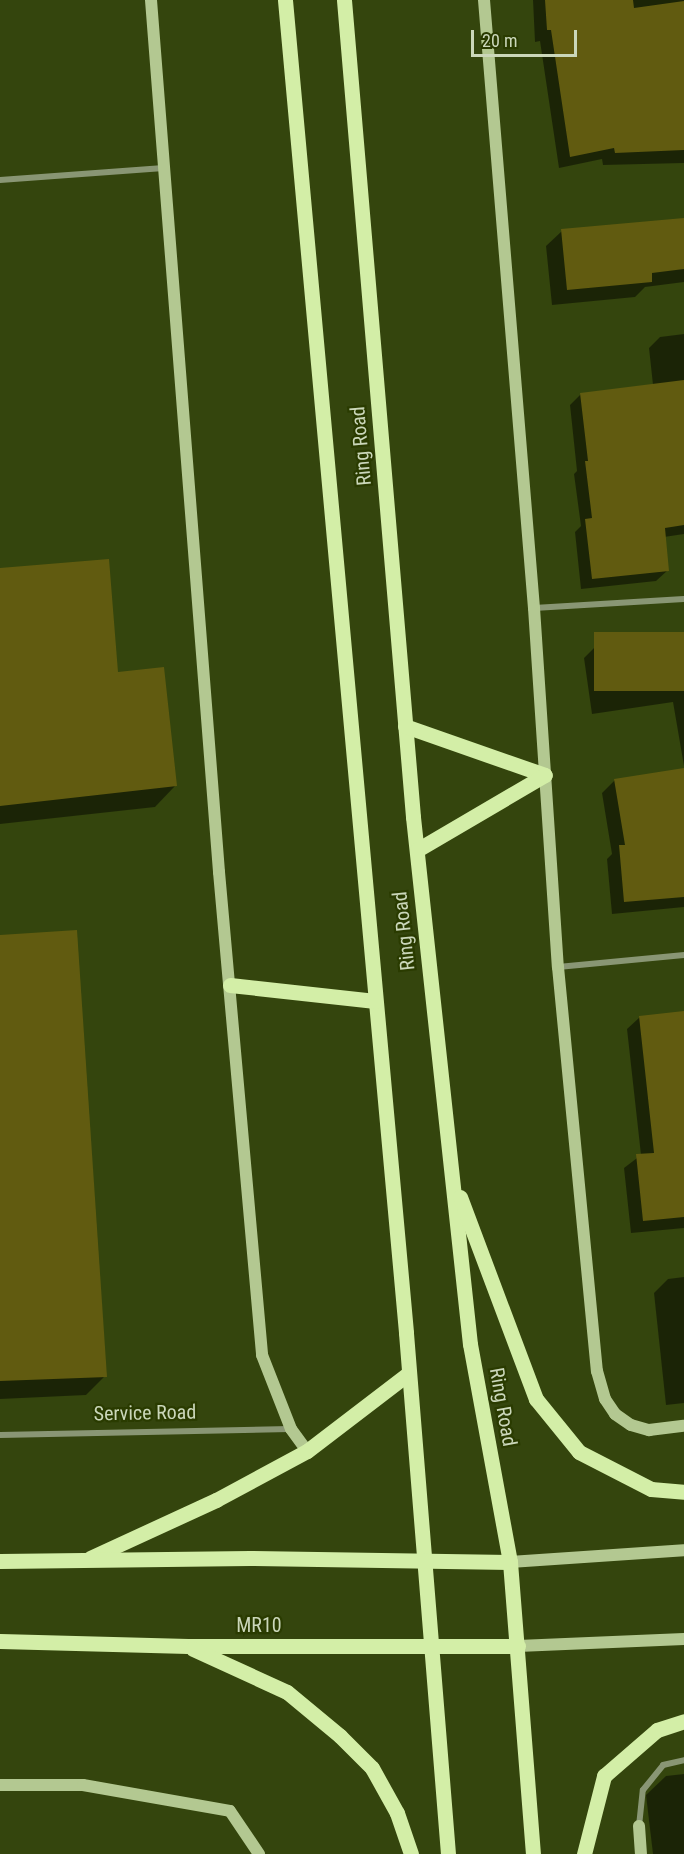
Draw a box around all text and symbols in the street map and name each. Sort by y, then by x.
scale bar [474,18,580,56]
text: 20 m [482,30,517,51]
street label: Ring Road [346,405,376,487]
street label: Ring Road [388,890,420,972]
street label: Ring Road [484,1366,522,1448]
street label: Service Road [94,1400,196,1426]
street label: MR10 [236,1613,282,1637]

